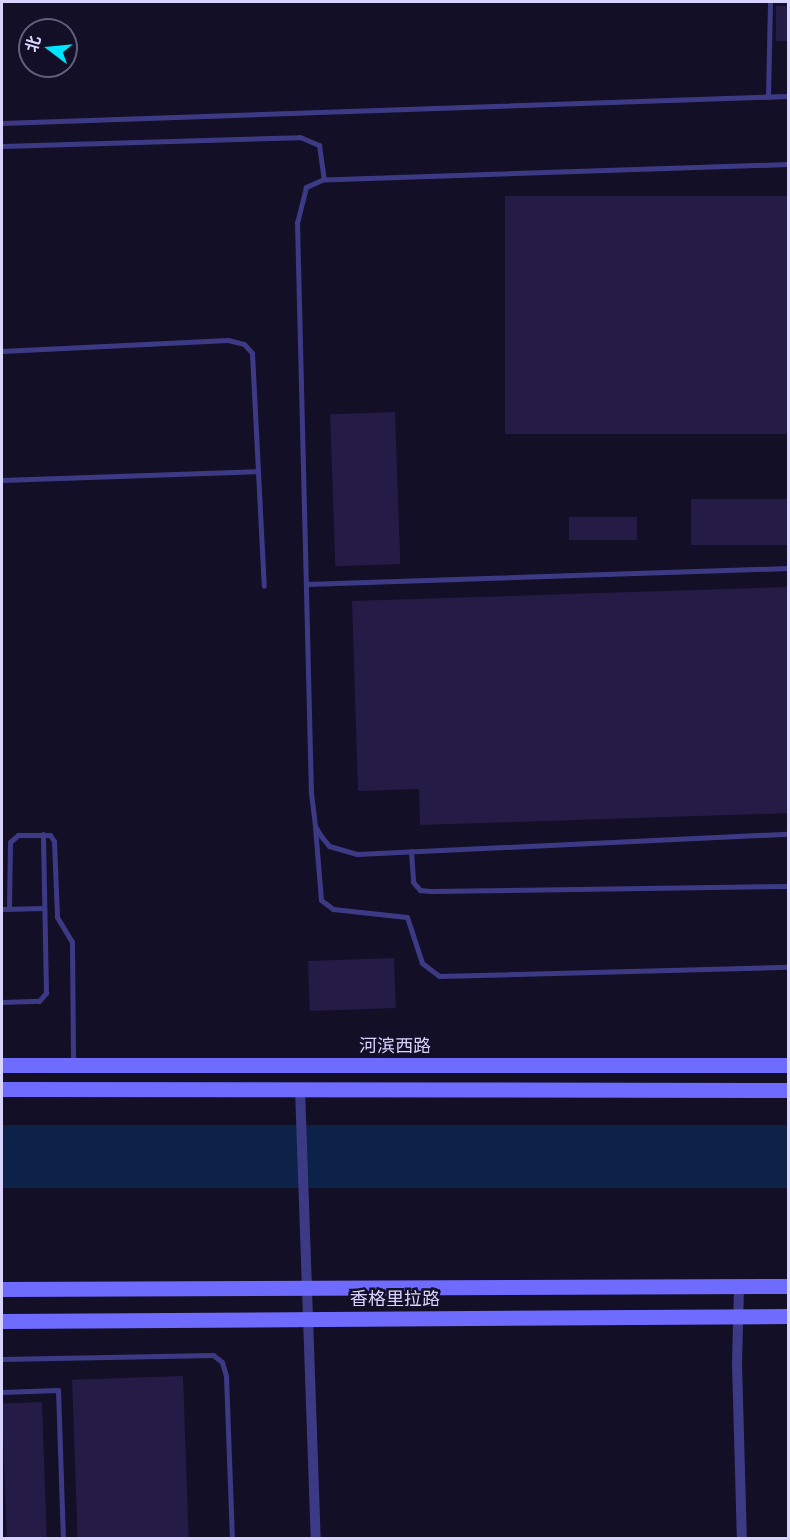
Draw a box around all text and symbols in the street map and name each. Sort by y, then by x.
north arrow [18,18,78,78]
text: 北 [19,33,46,55]
street label: 河滨西路 [359,1035,431,1057]
street label: 香格里拉路 [350,1288,440,1310]

